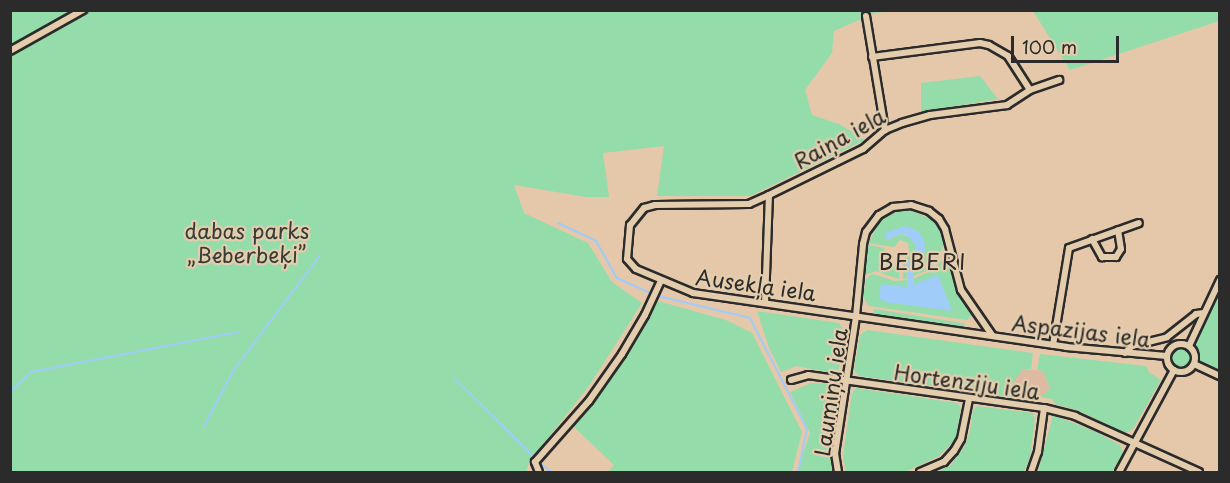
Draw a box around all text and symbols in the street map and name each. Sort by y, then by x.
scale bar [1014,24,1122,62]
text: 100 m [1022,33,1077,60]
street label: Raiņa iela [789,102,889,174]
park label: dabas parks „Beberbeķi” [184,217,310,267]
district label: BEBERI [878,248,968,274]
street label: Ausekļa iela [693,263,819,305]
street label: Aspazijas iela [1010,309,1152,351]
street label: Laumiņu iela [809,327,851,457]
street label: Hortenziju iela [892,358,1042,404]

